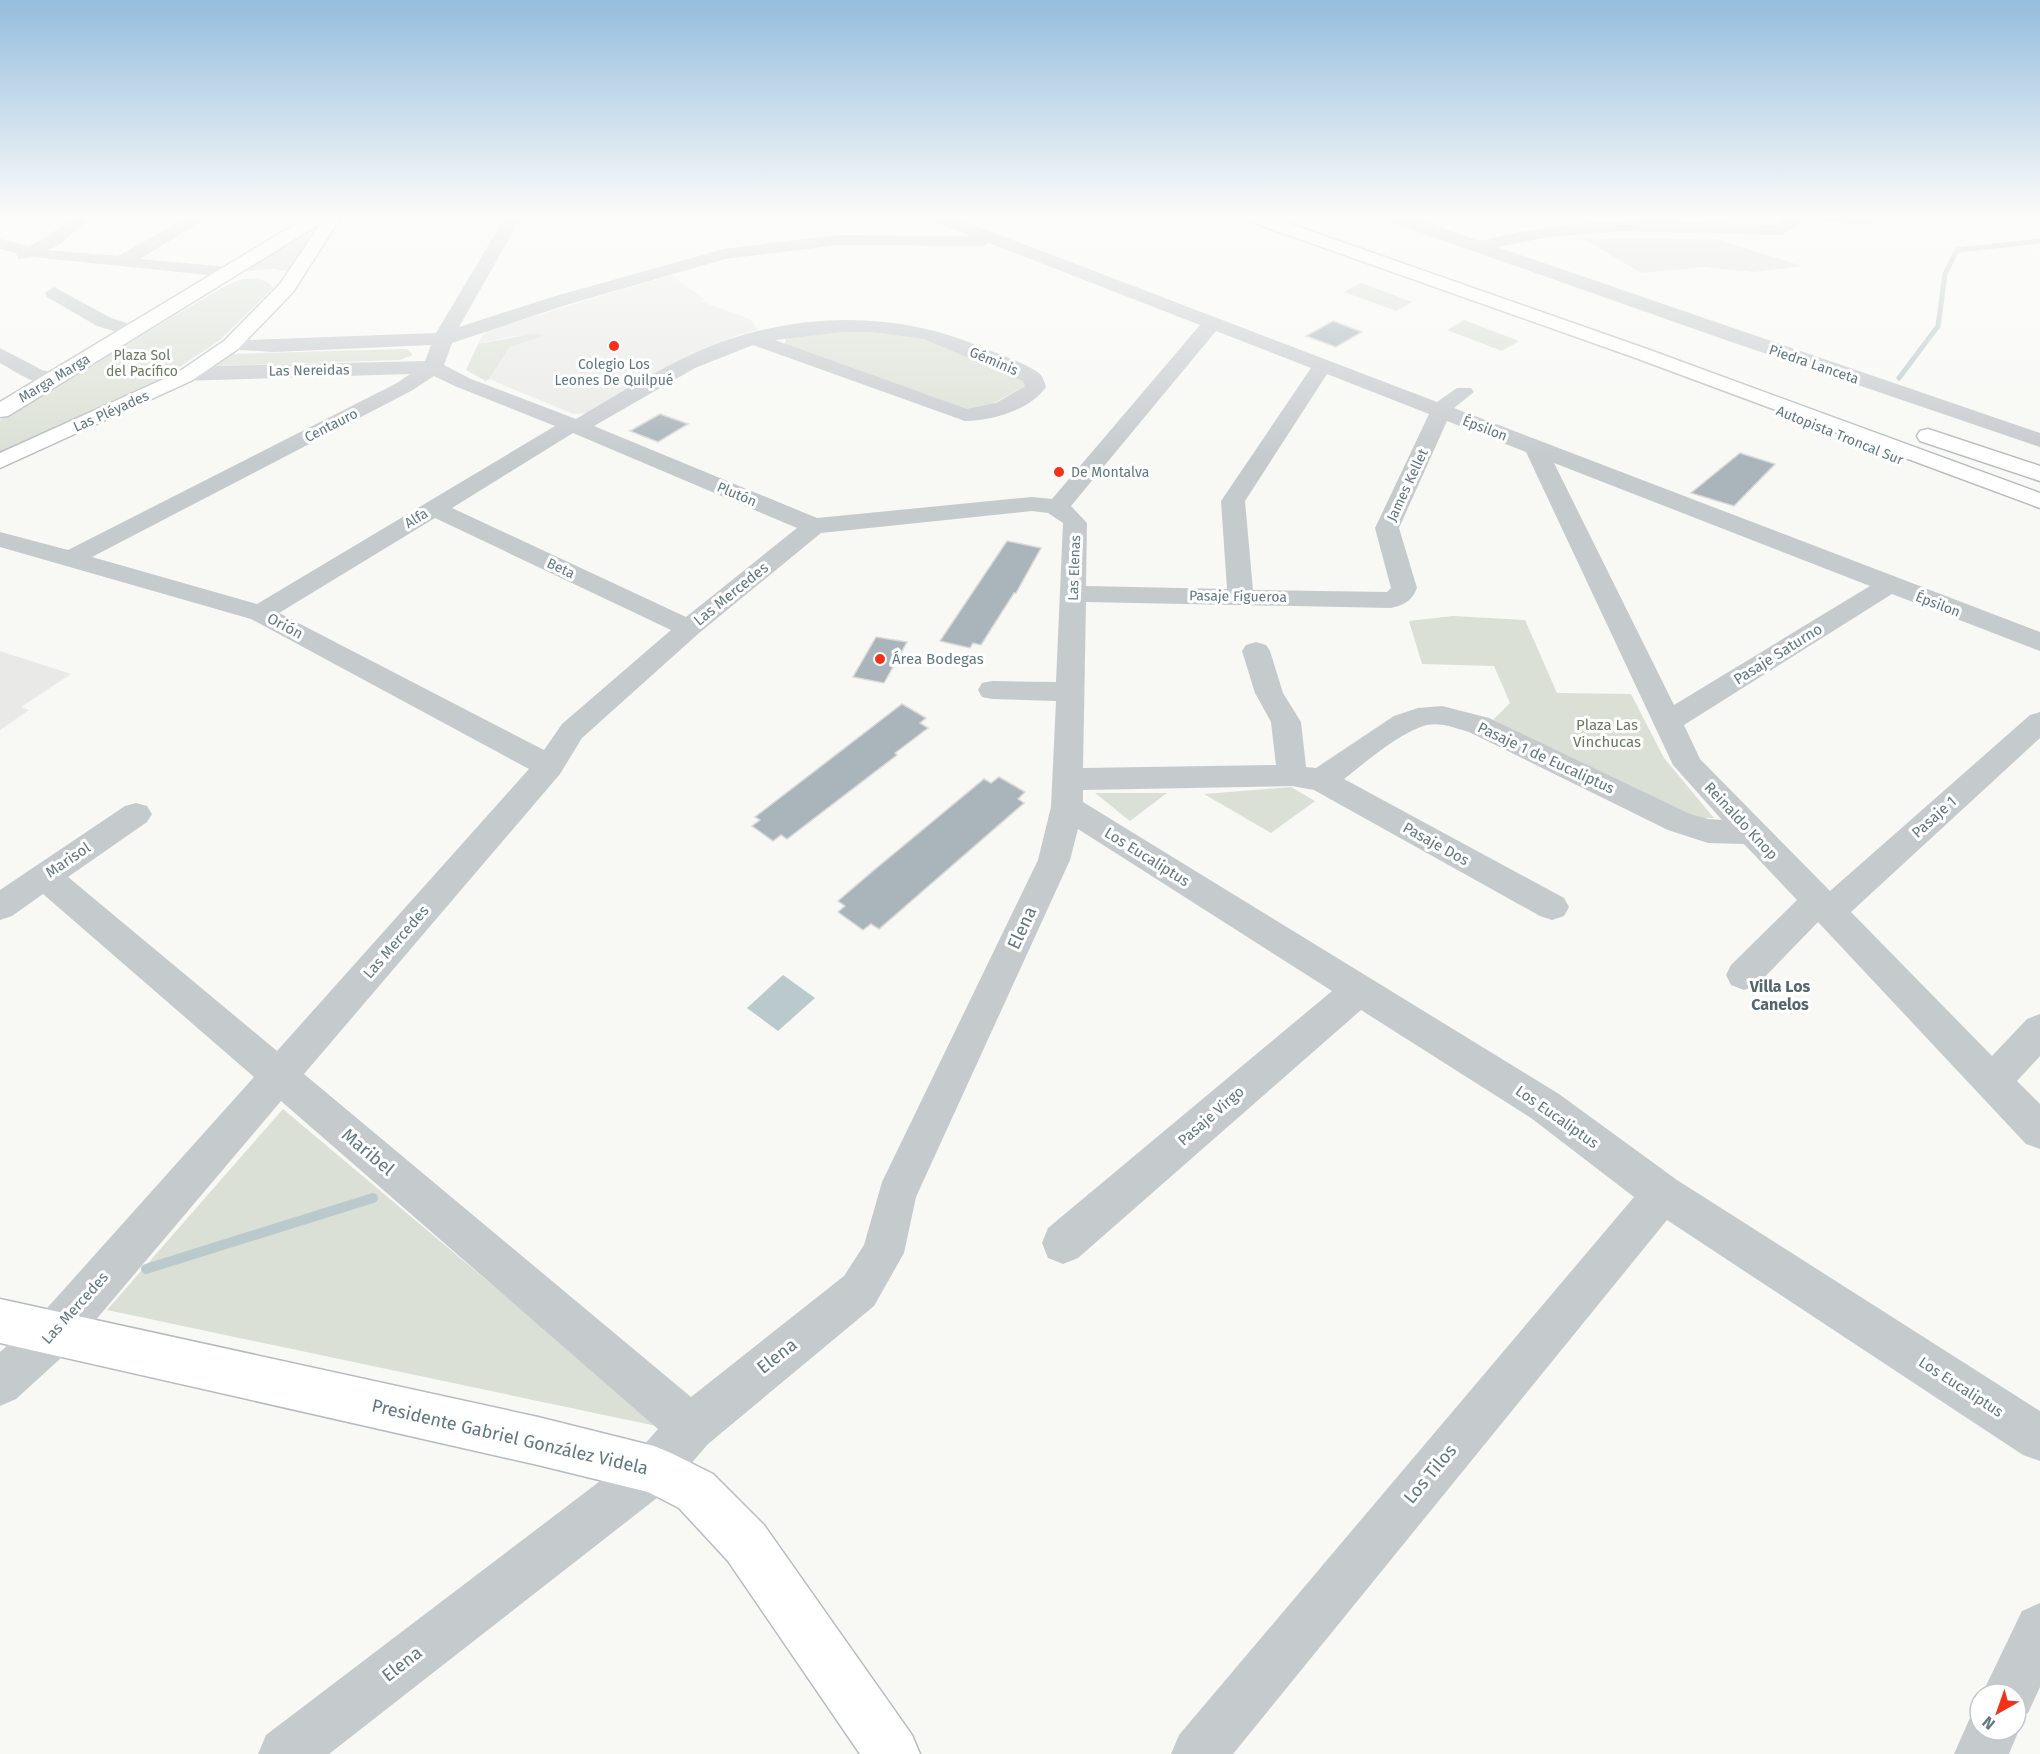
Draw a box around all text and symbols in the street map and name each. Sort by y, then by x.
marker: Colegio Los Leones De Quilpué [607,339,621,353]
street label: Piedra Lanceta [1767,341,1861,388]
street label: Géminis [967,344,1021,379]
park label: Plaza Sol del Pacífico [106,347,178,380]
street label: Marga Marga [15,350,93,406]
place label: Colegio Los Leones De Quilpué [555,356,673,389]
street label: Las Nereidas [269,361,350,380]
street label: Las Pléyades [71,387,152,436]
street label: Autopista Troncal Sur [1774,402,1906,469]
street label: Centauro [302,405,361,446]
street label: Épsilon [1460,411,1510,445]
street label: James Kellet [1383,445,1432,524]
place label: De Montalva [1071,464,1149,481]
marker: De Montalva [1052,465,1066,479]
street label: Plutón [714,479,759,510]
street label: Alfa [402,505,431,532]
street label: Las Elenas [1065,534,1084,601]
street label: Beta [544,555,577,582]
street label: Las Mercedes [690,558,772,630]
street label: Pasaje Figueroa [1189,587,1287,606]
street label: Épsilon [1913,587,1963,621]
street label: Orión [264,609,306,643]
street label: Pasaje Saturno [1730,620,1826,688]
place label: Área Bodegas [892,650,984,668]
marker: Área Bodegas [873,652,887,666]
park label: Plaza Las Vinchucas [1573,716,1641,751]
street label: Pasaje 1 de Eucaliptus [1475,718,1617,798]
street label: Reinaldo Knop [1701,779,1781,863]
street label: Pasaje 1 [1908,792,1960,842]
street label: Pasaje Dos [1400,819,1472,869]
street label: Los Eucaliptus [1101,824,1193,890]
street label: Marisol [42,838,94,881]
street label: Las Mercedes [359,902,433,982]
street label: Elena [1003,903,1041,953]
district label: Villa Los Canelos [1749,977,1811,1014]
street label: Pasaje Virgo [1174,1082,1248,1150]
street label: Los Eucaliptus [1512,1082,1602,1152]
street label: Maribel [337,1124,399,1180]
street label: Las Mercedes [38,1268,112,1348]
street label: Elena [753,1334,801,1378]
street label: Los Eucaliptus [1915,1353,2007,1421]
street label: Presidente Gabriel González Videla [370,1394,650,1480]
street label: Los Tilos [1399,1440,1461,1508]
street label: Elena [378,1642,426,1686]
north arrow [1968,1682,2028,1742]
text: N [1979,1712,1999,1734]

